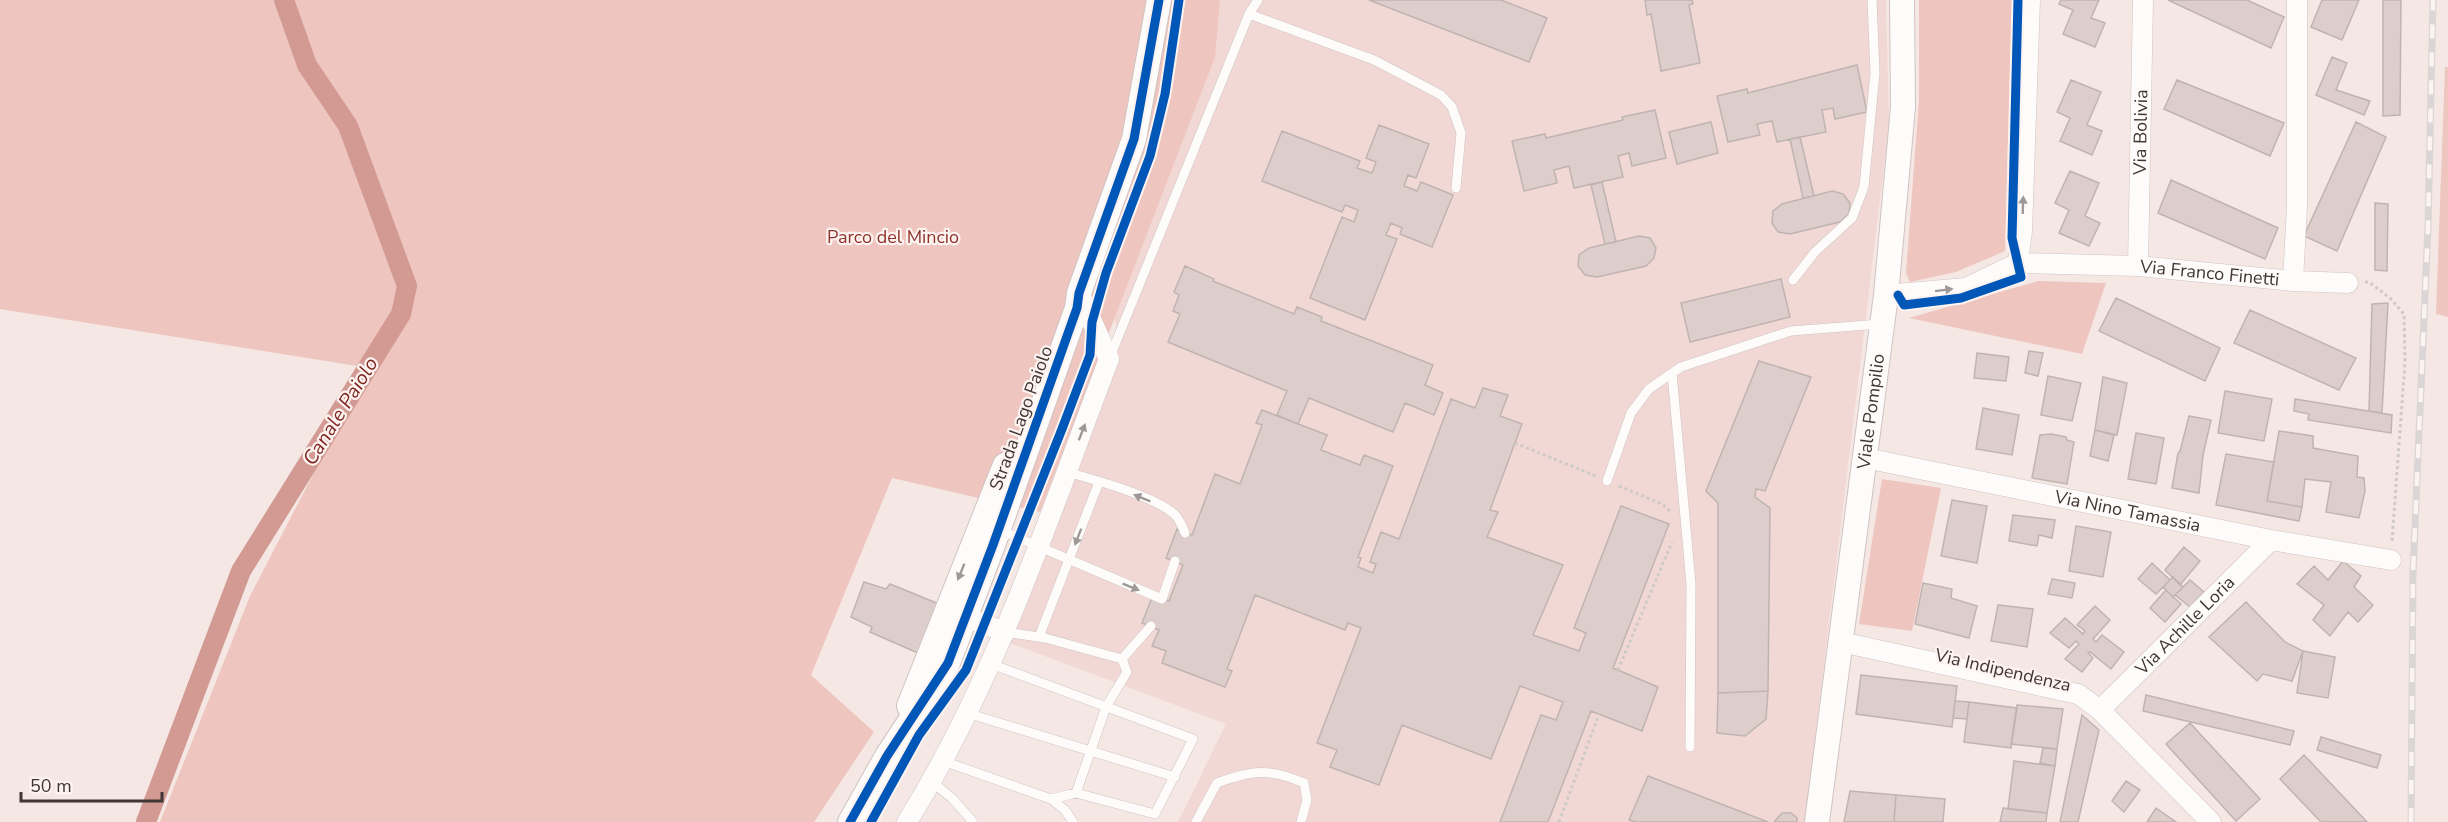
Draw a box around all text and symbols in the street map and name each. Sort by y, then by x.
street label: Via Bolivia [2128,89,2153,176]
one-way arrow [2018,196,2028,215]
park label: Parco del Mincio [827,225,959,249]
street label: Via Franco Finetti [2138,254,2280,292]
one-way arrow [1935,285,1954,295]
street label: Strada Lago Paiolo [984,342,1058,494]
water label: Canale Paiolo [296,352,384,470]
street label: Viale Pompilio [1851,352,1890,472]
one-way arrow [1077,423,1087,441]
street label: Via Nino Tamassia [2052,484,2203,537]
one-way arrow [1133,492,1151,502]
one-way arrow [1073,528,1083,546]
one-way arrow [956,563,965,581]
street label: Via Achille Loria [2129,571,2240,681]
one-way arrow [1122,583,1140,592]
street label: Via Indipendenza [1932,642,2073,697]
scale bar [21,765,162,803]
text: 50 m [30,774,72,798]

